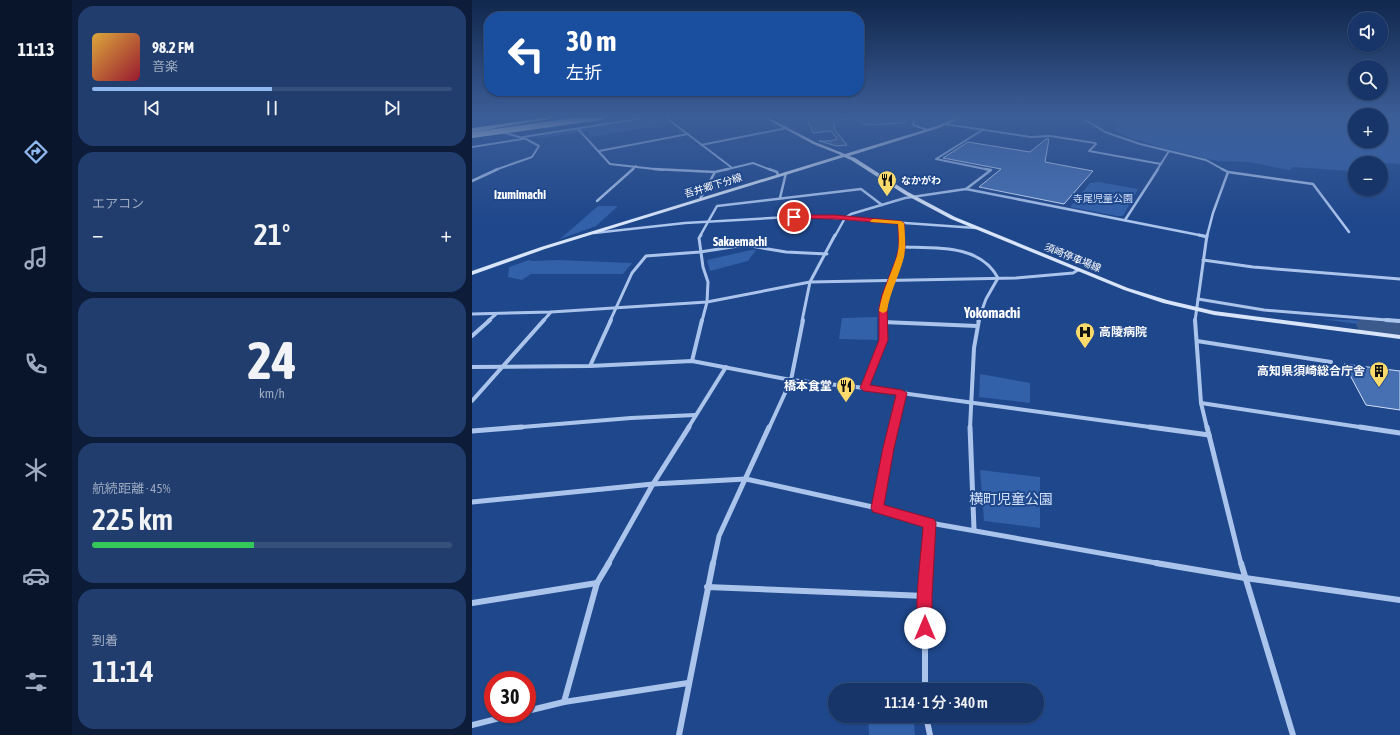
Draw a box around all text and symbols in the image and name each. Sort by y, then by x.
map controls [1348,12,1388,196]
button: sound [1348,12,1388,52]
text: 30 m [566,25,616,57]
icon: left [500,28,552,80]
text: 11:13 [17,39,55,60]
text: 98.2 FM [152,39,194,56]
text: 音楽 [152,59,178,74]
button: search [1348,60,1388,100]
text: 左折 [566,62,602,83]
icon: previous [141,97,163,119]
icon: pause [261,97,283,119]
icon: next [381,97,403,119]
button: + [1348,108,1388,148]
icon: directions [22,138,50,166]
button: − [1348,156,1388,196]
restaurant icon: なかがわ [876,169,898,197]
street label: 吾井郷下分線 [683,171,743,200]
place label: なかがわ [901,175,941,186]
district label: Izumimachi [494,188,546,202]
park label: 寺尾児童公園 [1073,193,1133,204]
text: エアコン [92,196,144,211]
pin [777,200,811,234]
icon: arrive [783,206,805,228]
text: 21° [254,217,290,251]
text: − [92,221,103,247]
text: + [441,221,452,247]
district label: Sakaemachi [713,235,767,249]
street label: 須崎停車場線 [1043,241,1103,274]
icon: music [22,244,50,272]
district label: Yokomachi [963,305,1020,321]
hospital icon: 高陵病院 [1074,321,1096,349]
place label: 高陵病院 [1099,325,1147,339]
text: 24 [248,330,296,390]
icon: phone [22,350,50,378]
building icon: 高知県須崎総合庁舎 [1368,360,1390,388]
place label: 高知県須崎総合庁舎 [1257,364,1365,378]
restaurant icon: 橋本食堂 [835,375,857,403]
place label: 橋本食堂 [784,379,832,393]
text: km/h [259,386,285,401]
icon: climate [22,456,50,484]
text: 航続距離 · 45% [92,481,171,496]
park label: 横町児童公園 [969,491,1053,507]
text: 225 km [92,502,173,536]
icon: car [22,562,50,590]
position arrow [904,607,946,649]
text: 到着 [92,633,118,648]
text: 11:14 [92,654,154,688]
icon: filters [22,668,50,696]
speed limit sign: 30 [484,671,536,723]
text: 11:14 · 1 分 · 340 m [884,694,988,711]

